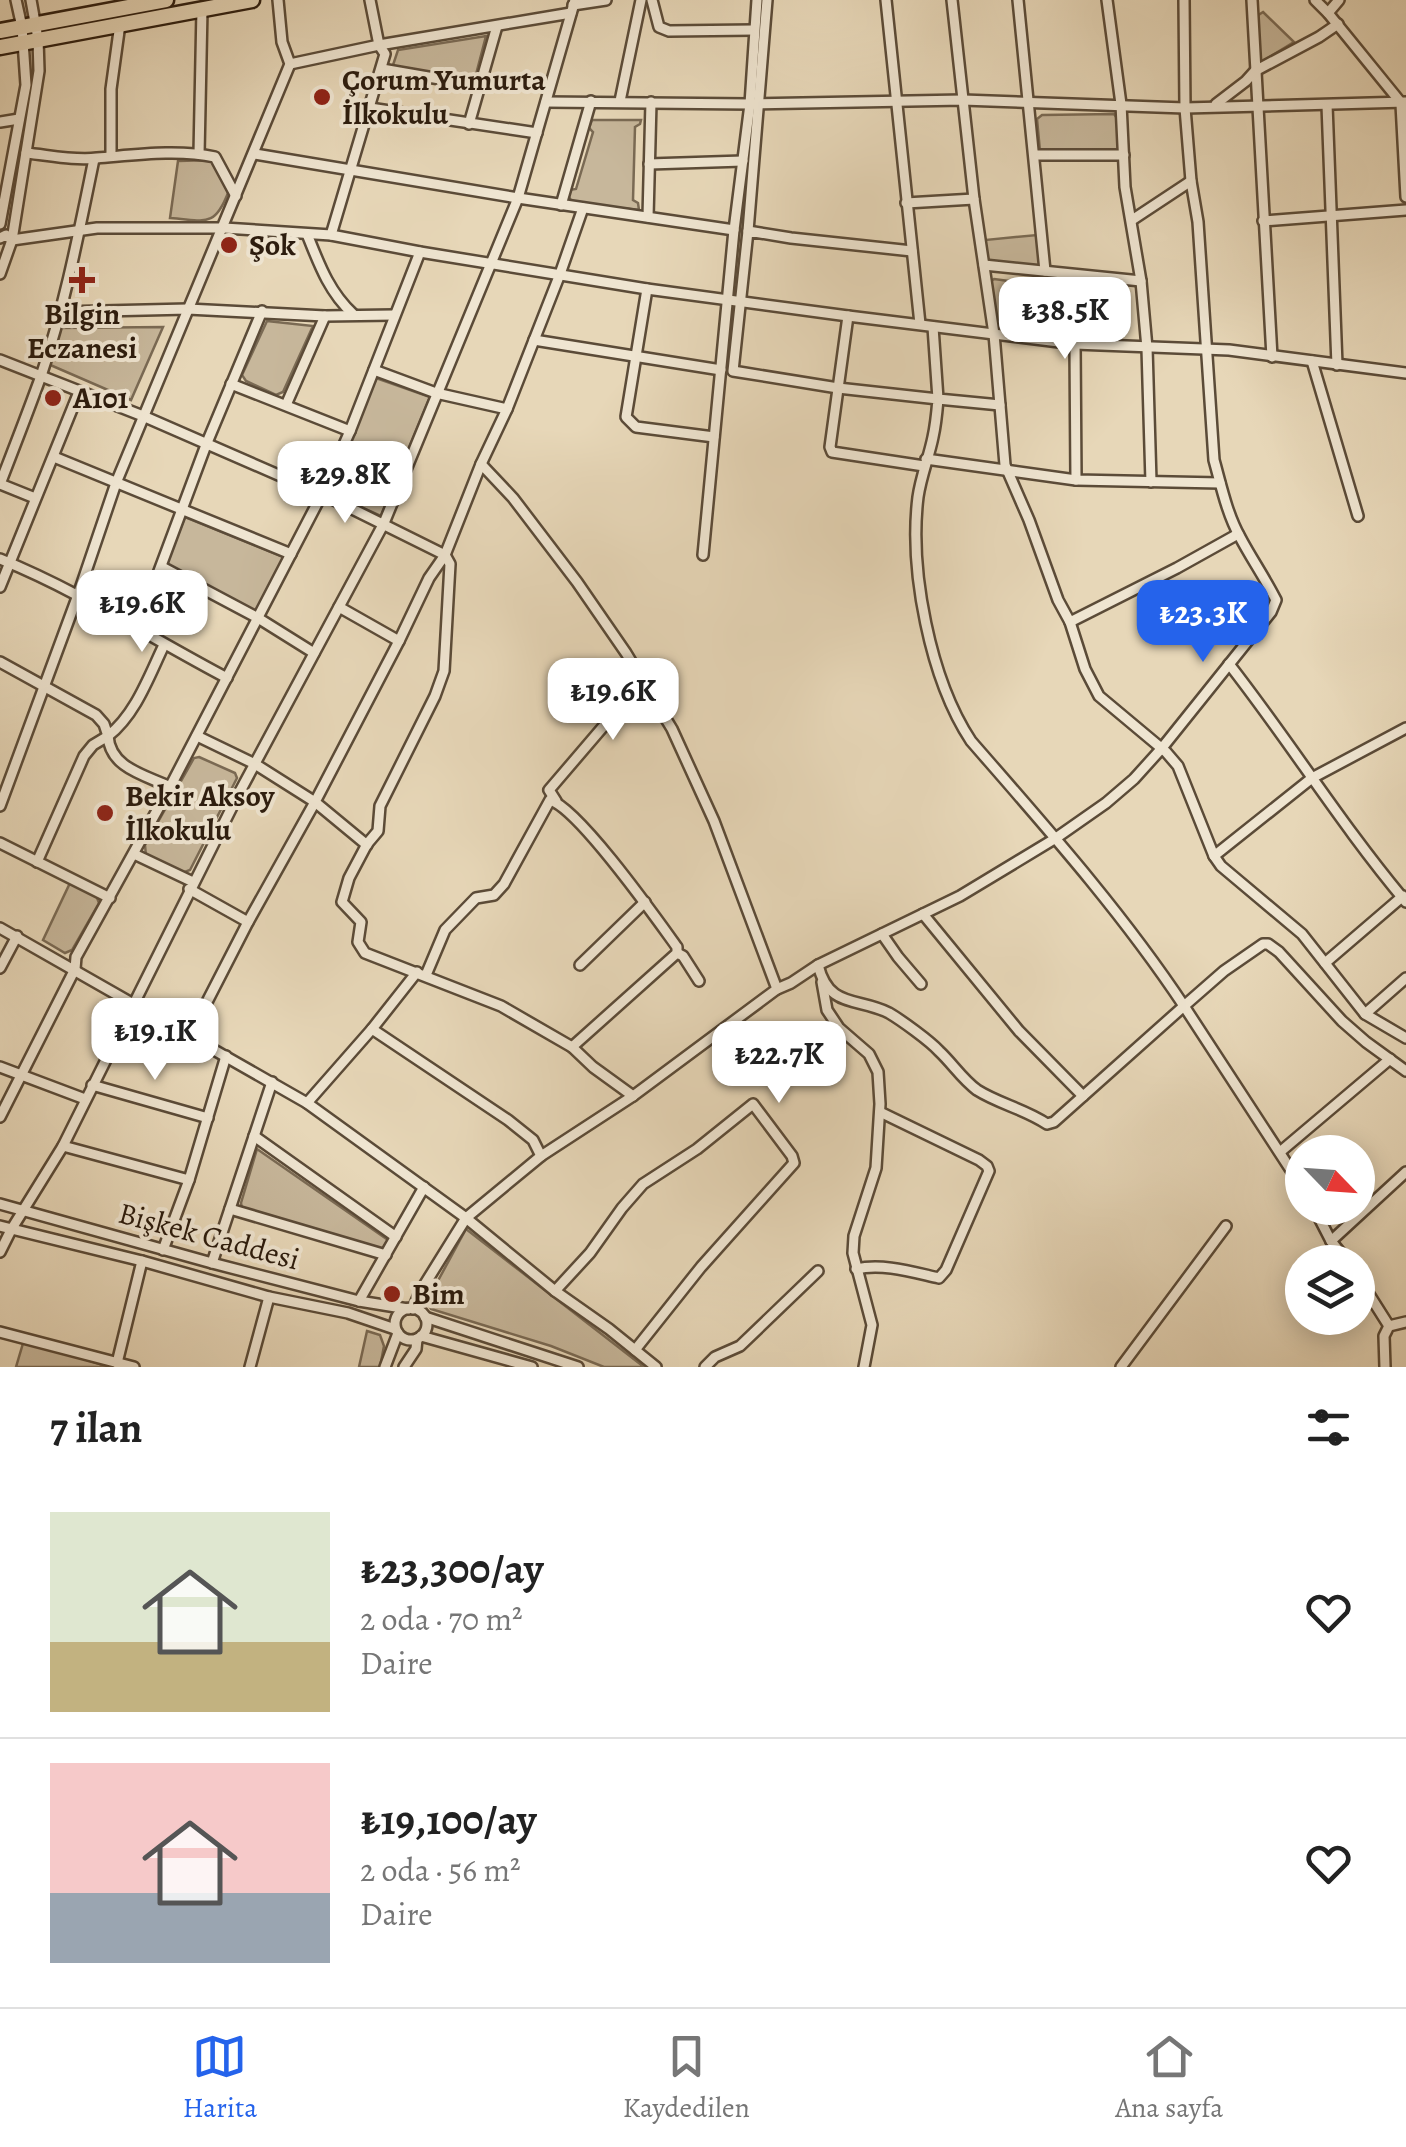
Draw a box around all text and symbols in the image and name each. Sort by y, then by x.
place label: Çorum Yumurta İlkokulu [342,60,546,134]
marker: Çorum Yumurta İlkokulu [311,86,333,108]
place label: Şok [249,225,296,265]
marker: Şok [218,234,240,256]
marker: Bilgin Eczanesi [71,269,93,291]
pin: ₺38.5K [984,277,1146,362]
text: ₺38.5K [1021,287,1109,331]
place label: Bilgin Eczanesi [27,294,137,368]
place label: A101 [72,378,129,418]
marker: A101 [42,387,64,409]
pin: ₺29.8K [264,441,426,526]
text: ₺29.8K [299,451,391,495]
pin: ₺19.6K [61,570,223,655]
text: ₺19.6K [99,580,185,624]
pin: ₺23.3K [1122,580,1284,665]
text: ₺23.3K [1159,590,1247,634]
pin: ₺19.6K [532,658,694,743]
text: ₺19.6K [570,668,656,712]
place label: Bekir Aksoy İlkokulu [125,776,276,850]
marker: Bekir Aksoy İlkokulu [94,802,116,824]
pin: ₺19.1K [74,998,236,1083]
text: ₺19.1K [113,1008,197,1052]
pin: ₺22.7K [698,1021,860,1106]
text: ₺22.7K [734,1031,824,1075]
north arrow [1285,1135,1375,1225]
map controls [1285,1135,1375,1335]
street label: Bişkek Caddesi [114,1193,304,1279]
button: layers [1285,1245,1375,1335]
place label: Bim [412,1274,465,1314]
marker: Bim [381,1283,403,1305]
text: 7 ilan [50,1399,142,1456]
icon: filters [1301,1400,1356,1455]
text: ₺23,300/ay [360,1540,543,1597]
icon: home [130,1552,250,1672]
icon: heart [1301,1585,1356,1640]
text: 2 oda · 70 m² [360,1597,523,1641]
text: Daire [360,1641,433,1685]
text: ₺19,100/ay [360,1791,537,1848]
icon: home [130,1803,250,1923]
icon: heart [1301,1836,1356,1891]
text: 2 oda · 56 m² [360,1848,521,1892]
text: Daire [360,1892,433,1936]
tab: Harita [183,2029,257,2127]
tab: Kaydedilen [623,2029,750,2127]
tab: Ana sayfa [1115,2029,1223,2127]

